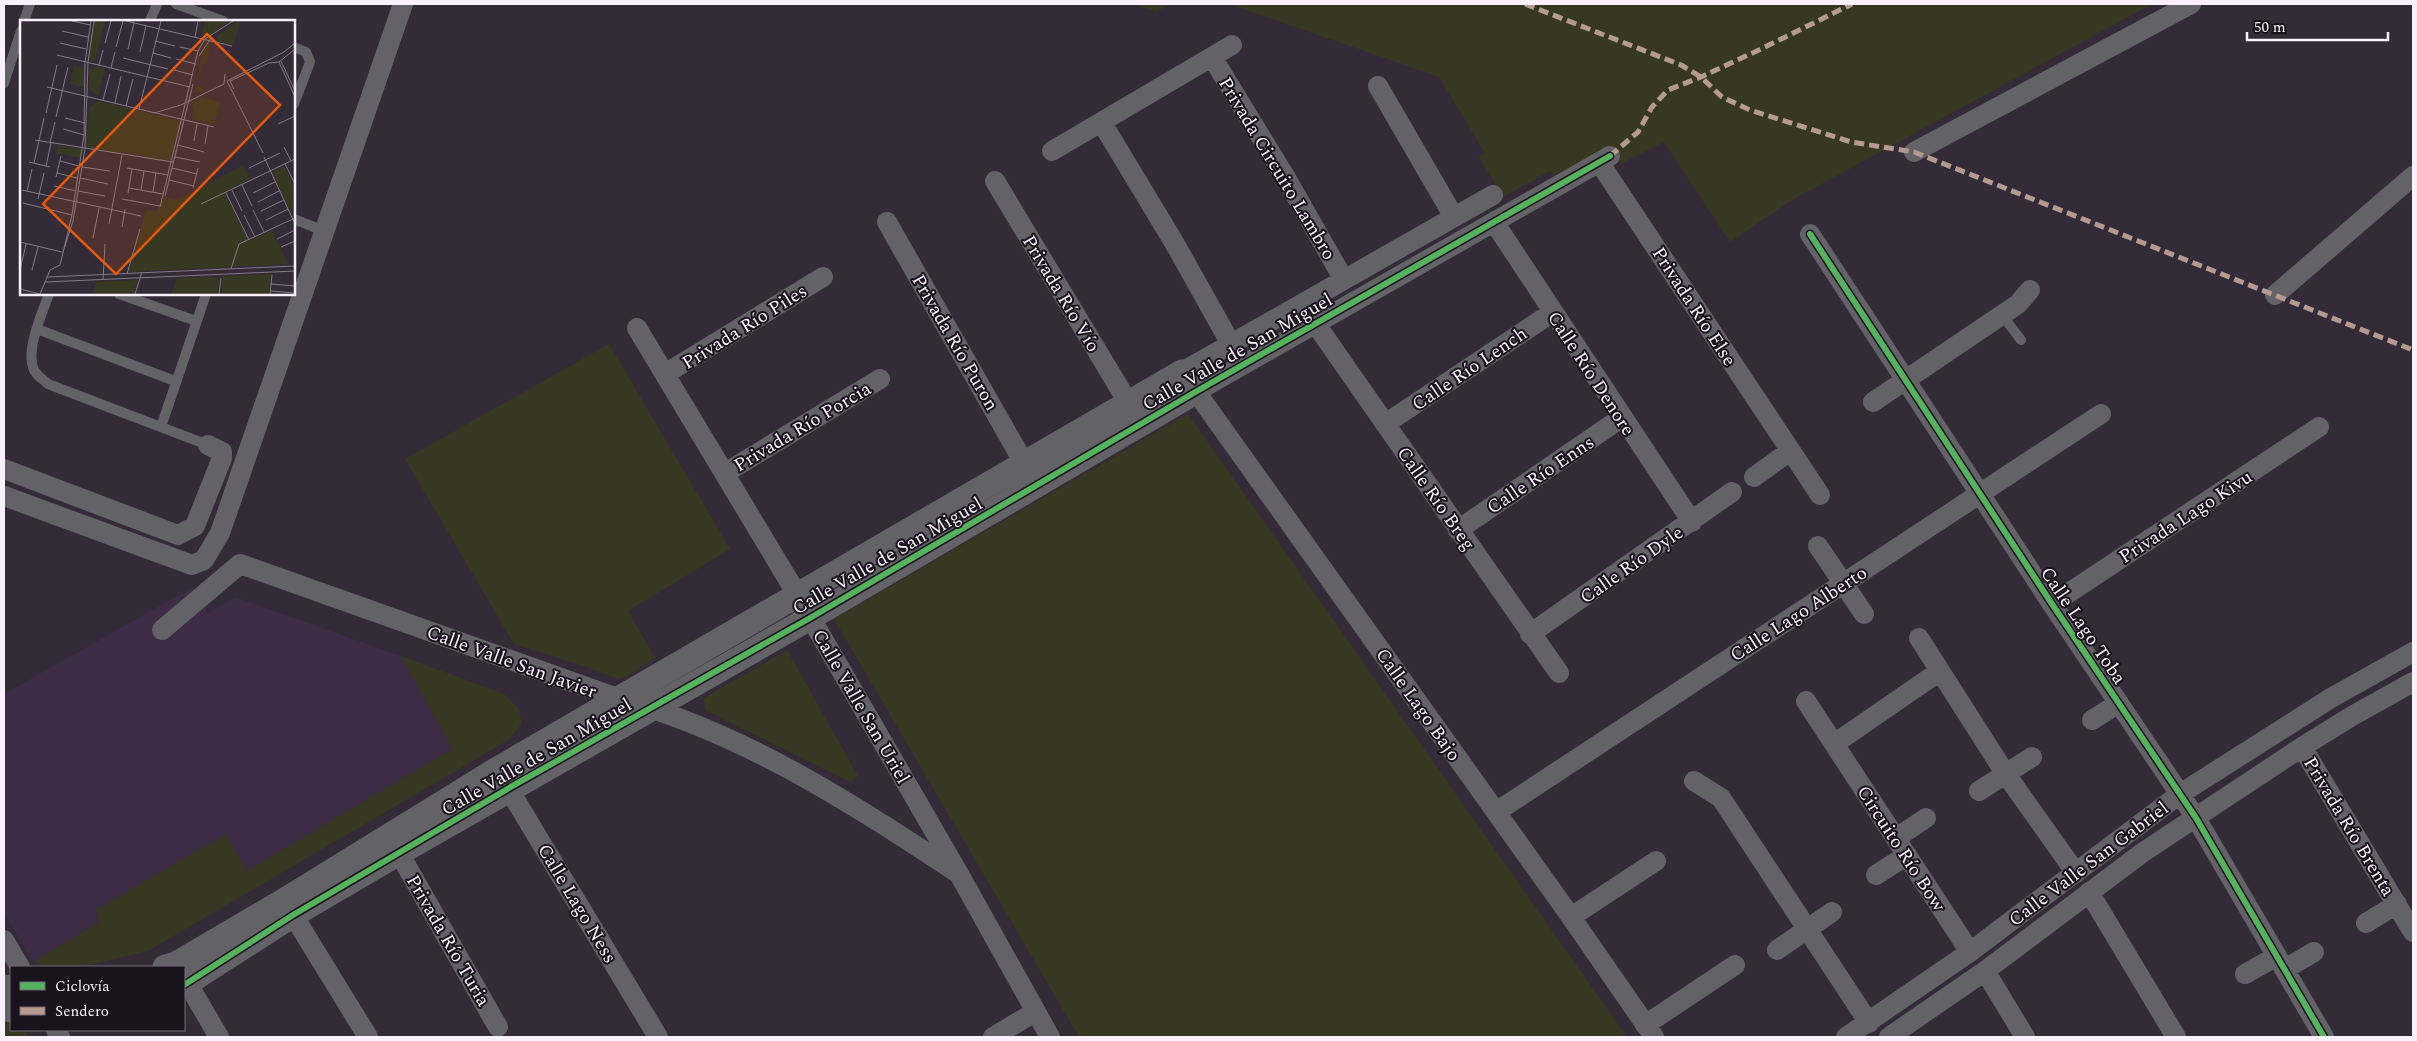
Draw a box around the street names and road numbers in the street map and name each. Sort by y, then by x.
street label: Privada Circuito Lambro [1210,72,1343,266]
street label: Privada Río Vío [1014,230,1107,358]
street label: Privada Río Else [1644,241,1743,372]
street label: Privada Río Puron [904,269,1006,417]
street label: Privada Río Piles [676,277,813,377]
street label: Calle Valle de San Miguel [1137,286,1338,419]
street label: Calle Río Denore [1539,306,1642,442]
street label: Calle Río Lench [1406,320,1534,419]
street label: Privada Río Porcia [728,374,878,480]
street label: Calle Río Enns [1481,428,1600,522]
street label: Calle Río Breg [1389,441,1482,557]
street label: Privada Lago Kivu [2113,463,2259,571]
street label: Calle Valle de San Miguel [787,490,988,623]
street label: Calle Río Dyle [1574,519,1690,612]
street label: Calle Lago Alberto [1724,559,1873,670]
street label: Calle Lago Toba [2033,561,2133,691]
street label: Calle Valle San Javier [422,618,601,707]
street label: Calle Valle San Uriel [805,624,917,790]
street label: Calle Lago Bajo [1368,642,1468,767]
street label: Calle Valle de San Miguel [436,691,637,824]
street label: Privada Río Brenta [2296,751,2402,903]
street label: Circuito Río Bow [1849,780,1953,918]
street label: Calle Valle San Gabriel [2003,794,2175,934]
street label: Calle Lago Ness [529,838,624,969]
street label: Privada Río Turia [398,869,498,1013]

